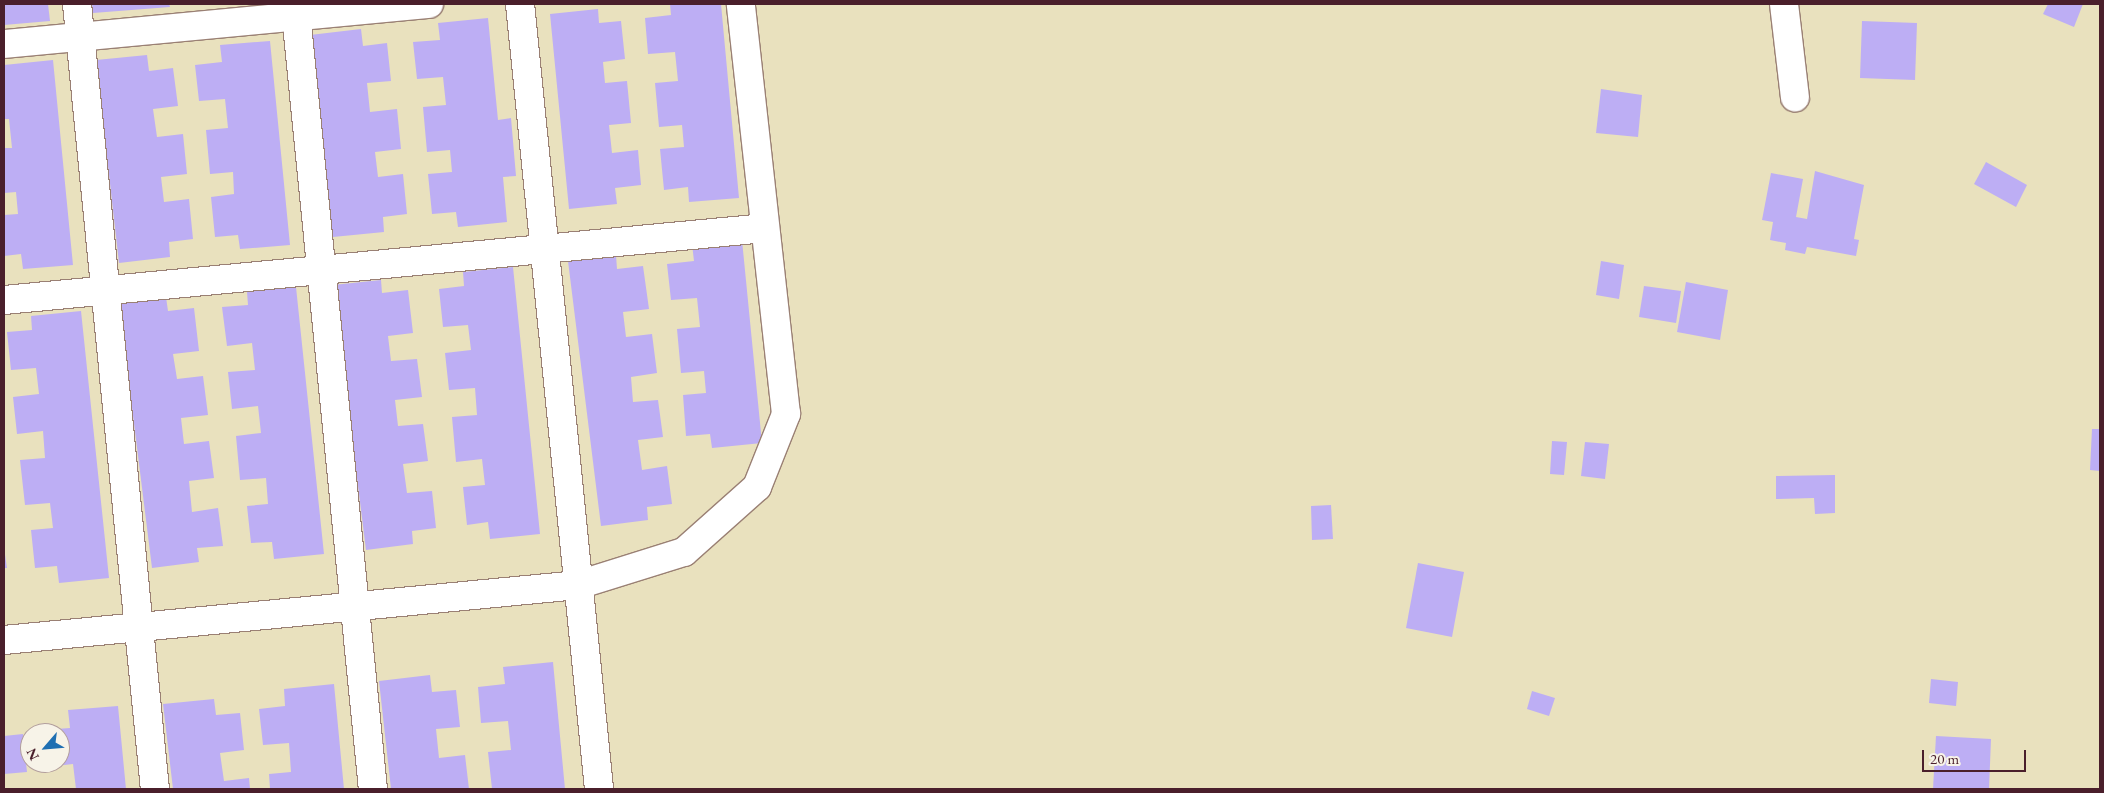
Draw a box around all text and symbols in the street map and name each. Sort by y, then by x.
north arrow [20,723,70,773]
scale bar [1924,740,2028,772]
text: N [22,745,43,763]
text: 20 m [1930,749,1959,768]

